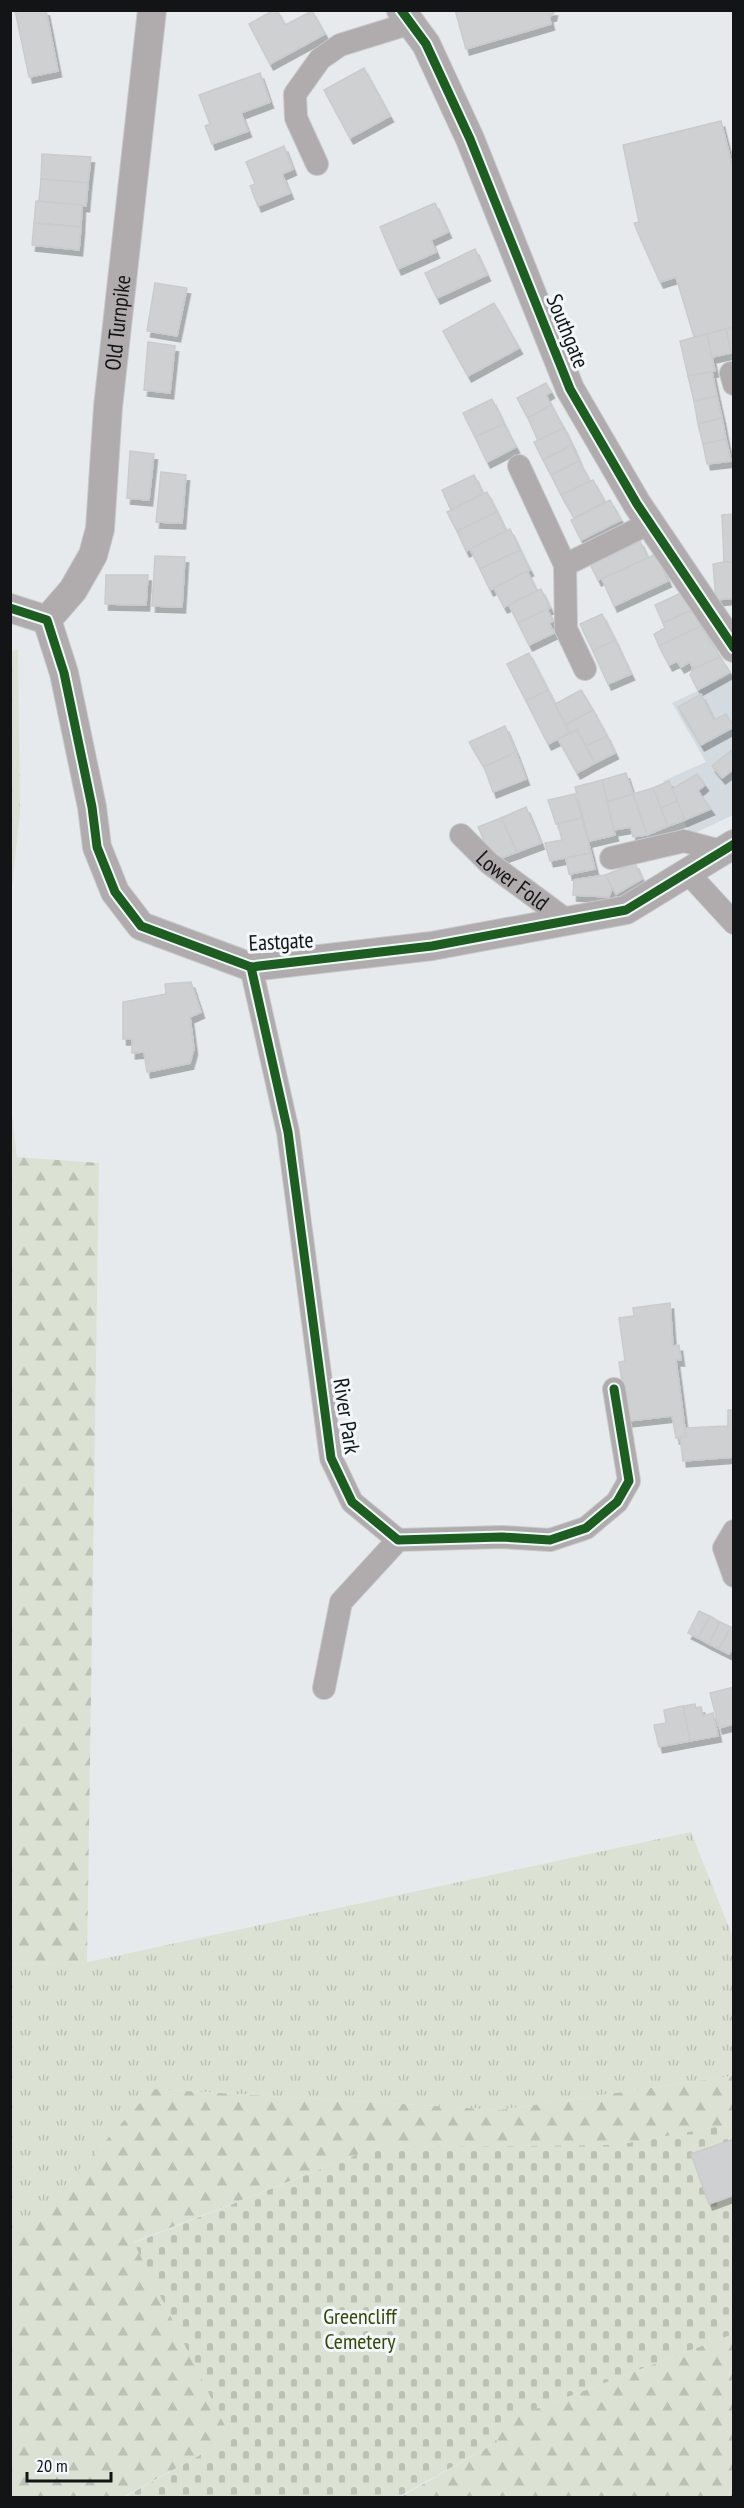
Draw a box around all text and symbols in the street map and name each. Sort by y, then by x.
street label: Old Turnpike [98,274,137,372]
street label: Southgate [541,290,595,372]
street label: Lower Fold [470,844,555,916]
street label: Eastgate [248,925,314,957]
street label: River Park [327,1376,367,1456]
park label: Greencliff Cemetery [323,2302,398,2355]
scale bar [27,2445,111,2483]
text: 20 m [36,2454,68,2477]

